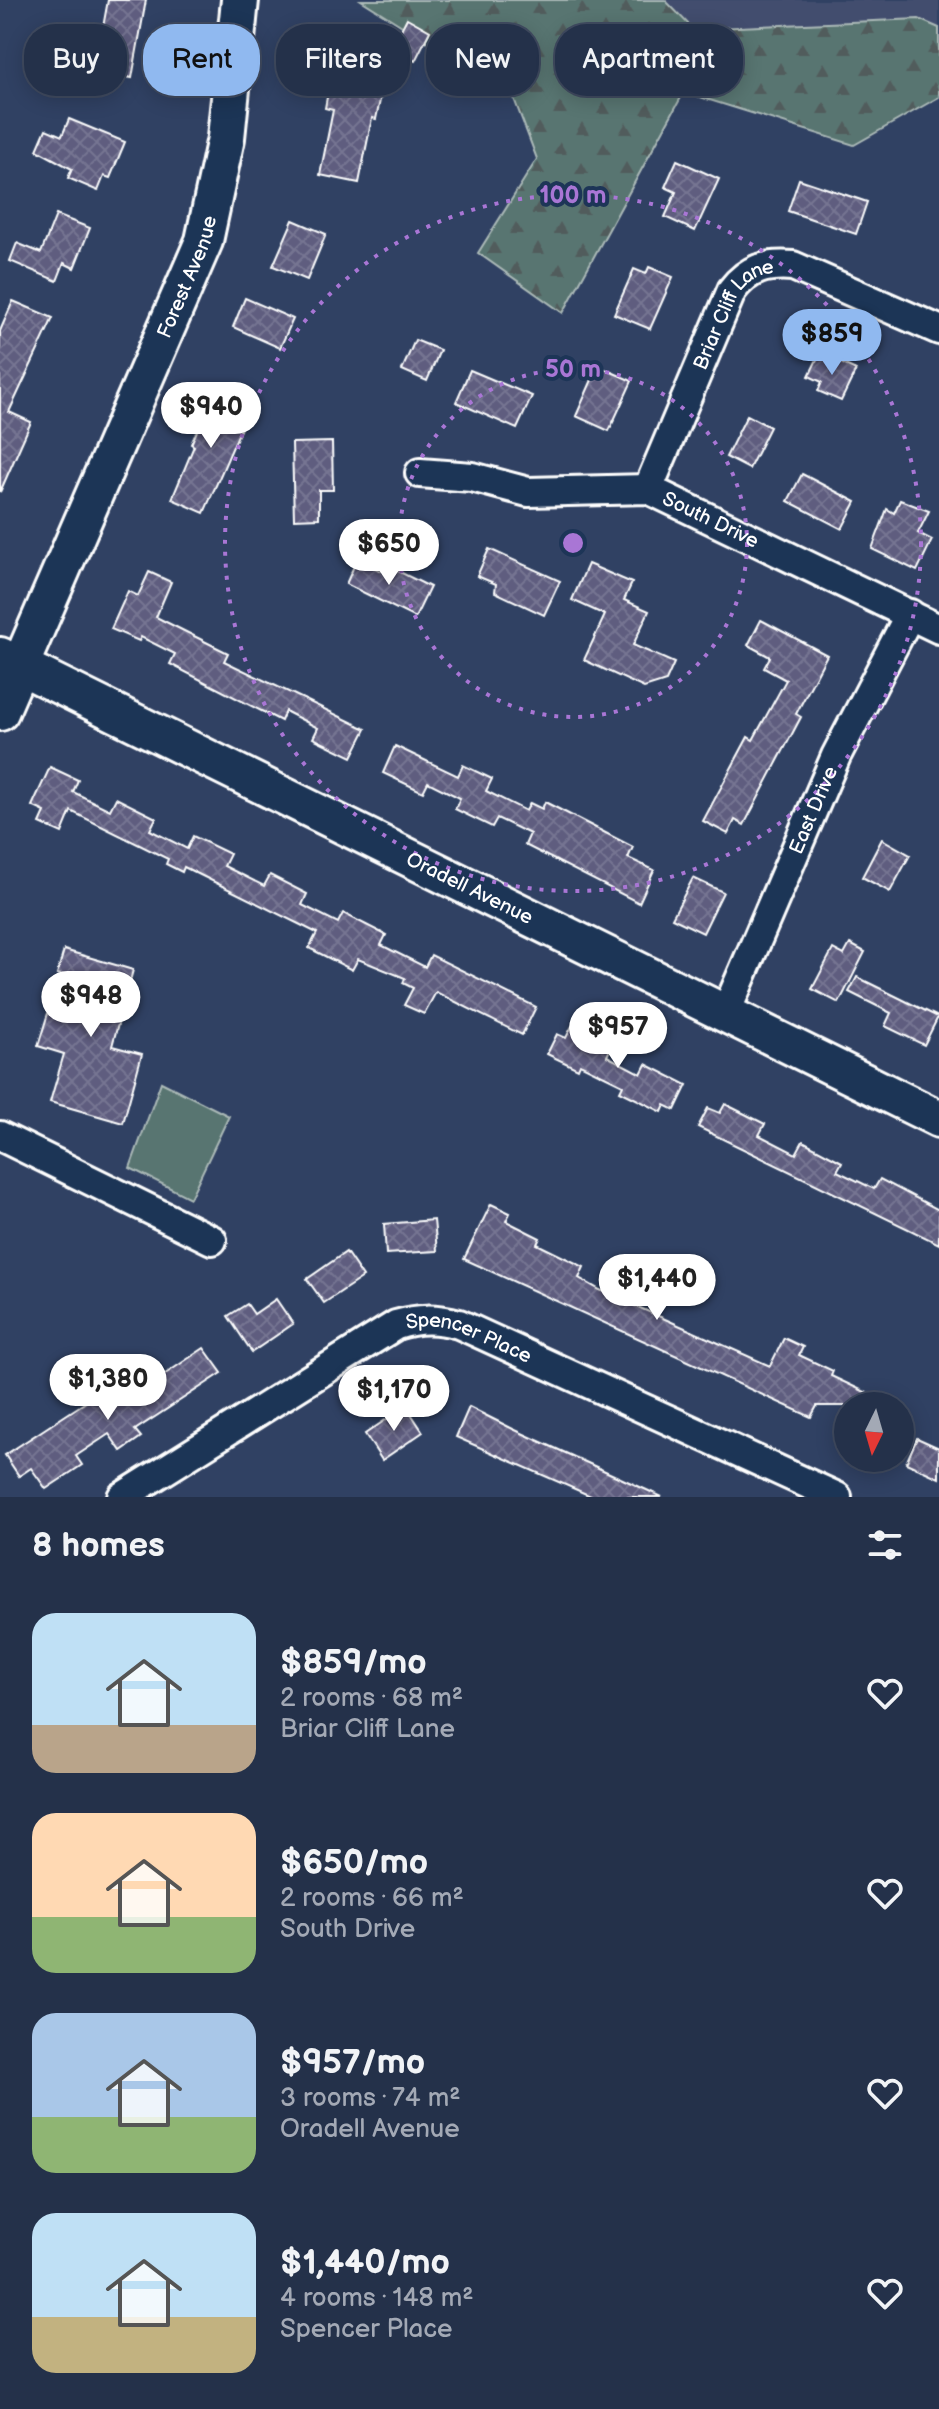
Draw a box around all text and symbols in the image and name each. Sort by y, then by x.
chip: Buy [24,24,127,96]
chip: Rent [143,24,260,96]
chip: Filters [276,24,410,96]
chip: New [426,24,539,96]
chip: Apartment [555,24,743,96]
text: 100 m [540,181,606,210]
street label: Forest Avenue [152,213,222,342]
street label: Briar Cliff Lane [689,255,776,374]
pin: $859 [785,309,879,377]
text: $859 [801,319,864,350]
text: 50 m [545,355,601,384]
pin: $940 [164,382,258,450]
text: $940 [179,392,243,423]
street label: South Drive [658,487,763,554]
pin: $650 [342,519,436,587]
text: $650 [357,529,421,560]
centre of rings [559,529,587,557]
street label: East Drive [784,763,843,858]
street label: Oradell Avenue [402,847,537,930]
pin: $948 [44,971,138,1039]
text: $948 [59,981,123,1012]
pin: $957 [571,1002,665,1070]
text: $957 [587,1012,649,1043]
pin: $1,440 [592,1254,722,1322]
text: $1,440 [617,1264,697,1295]
street label: Spencer Place [404,1308,535,1369]
pin: $1,380 [43,1354,173,1422]
text: $1,380 [68,1364,148,1395]
pin: $1,170 [329,1365,459,1433]
text: $1,170 [356,1375,432,1406]
north arrow [834,1392,914,1472]
map controls [834,1392,914,1472]
icon: filters [863,1523,907,1567]
text: 8 homes [32,1525,165,1566]
text: $859/mo [280,1642,427,1683]
icon: home [96,1645,192,1741]
icon: heart [863,1671,907,1715]
text: 2 rooms · 68 m² [280,1683,463,1714]
text: Briar Cliff Lane [280,1714,455,1745]
text: $650/mo [280,1842,428,1883]
icon: home [96,1845,192,1941]
icon: heart [863,1871,907,1915]
text: 2 rooms · 66 m² [280,1883,464,1914]
text: South Drive [280,1914,415,1945]
text: $957/mo [280,2042,425,2083]
icon: home [96,2045,192,2141]
icon: heart [863,2071,907,2115]
text: 3 rooms · 74 m² [280,2083,460,2114]
text: Oradell Avenue [280,2114,460,2145]
text: $1,440/mo [280,2242,450,2283]
icon: home [96,2245,192,2341]
icon: heart [863,2271,907,2315]
text: 4 rooms · 148 m² [280,2283,473,2314]
text: Spencer Place [280,2314,452,2345]

